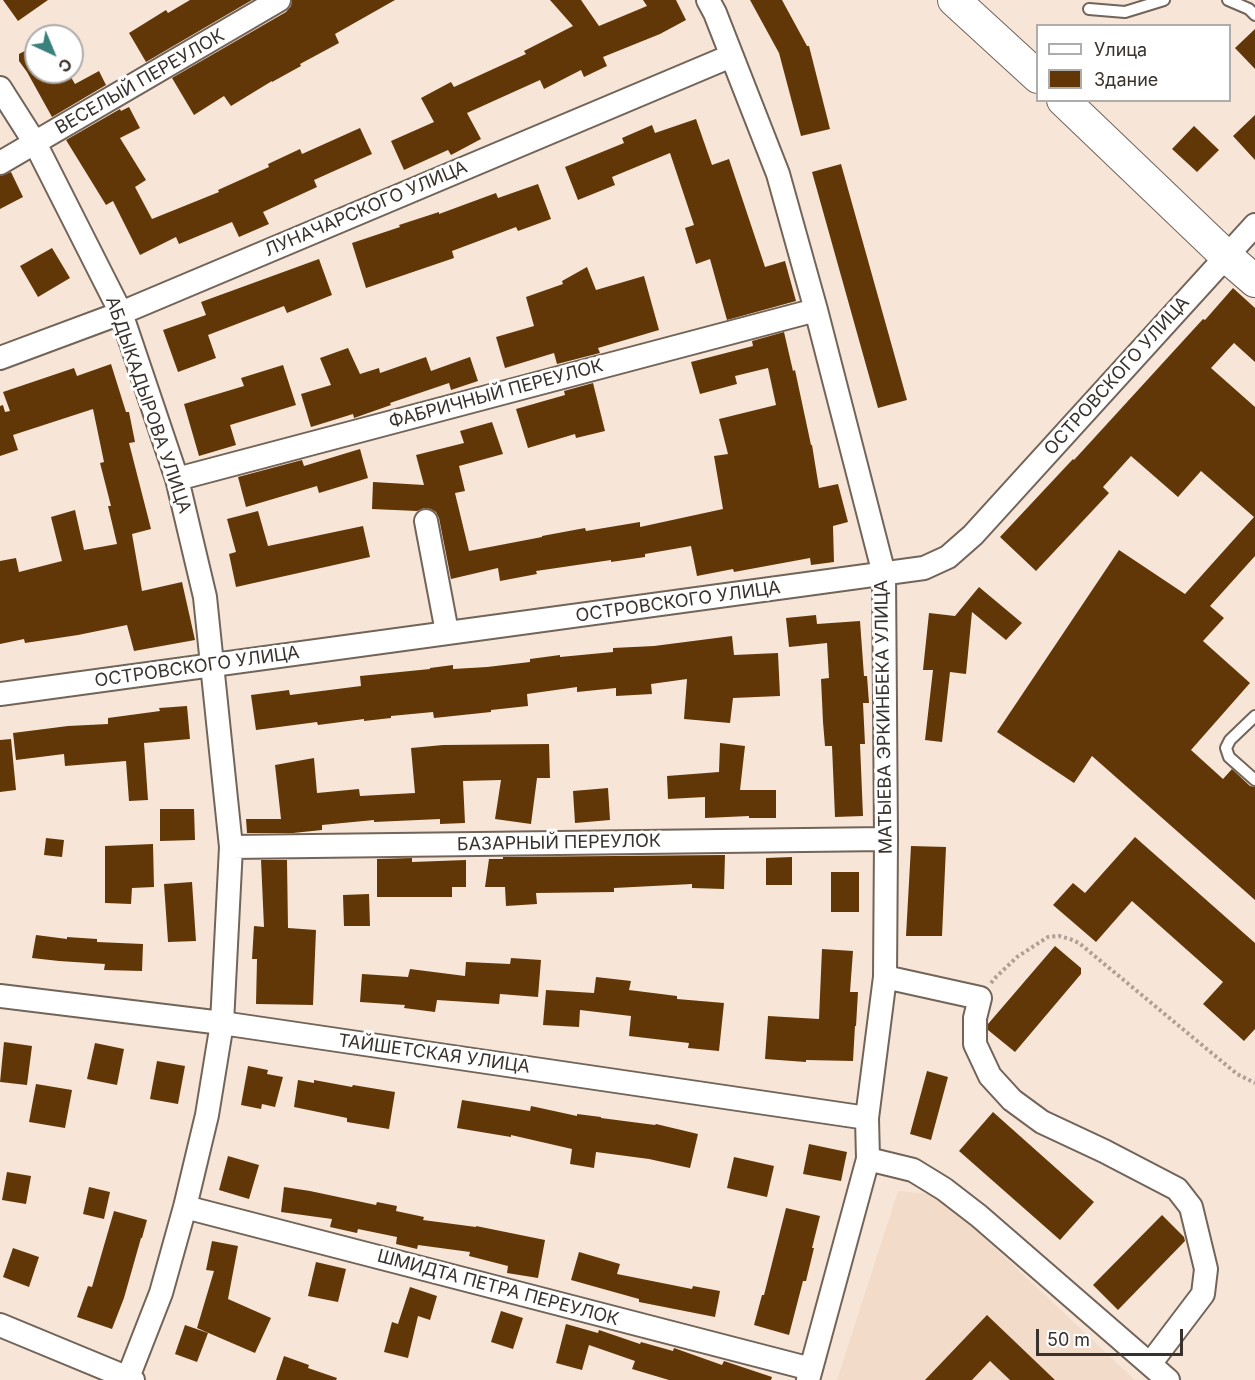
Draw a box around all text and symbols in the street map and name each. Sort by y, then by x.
north arrow [24,24,84,84]
legend [1036,24,1231,102]
street label: ВЕСЕЛЫЙ ПЕРЕУЛОК [52,25,228,139]
text: Улица [1094,39,1147,60]
text: Здание [1094,69,1158,90]
street label: ЛУНАЧАРСКОГО УЛИЦА [261,156,471,262]
street label: ОСТРОВСКОГО УЛИЦА [1040,292,1194,460]
street label: АБДЫКАДЫРОВА УЛИЦА [101,294,195,516]
street label: ФАБРИЧНЫЙ ПЕРЕУЛОК [386,355,606,433]
street label: ОСТРОВСКОГО УЛИЦА [574,577,782,627]
street label: МАТЫЕВА ЭРКИНБЕКА УЛИЦА [871,580,897,854]
street label: ОСТРОВСКОГО УЛИЦА [93,642,301,692]
street label: БАЗАРНЫЙ ПЕРЕУЛОК [457,830,661,856]
street label: ТАЙШЕТСКАЯ УЛИЦА [337,1030,531,1078]
street label: ШМИДТА ПЕТРА ПЕРЕУЛОК [375,1245,621,1331]
scale bar [1039,1317,1186,1355]
text: 50 m [1047,1329,1090,1350]

